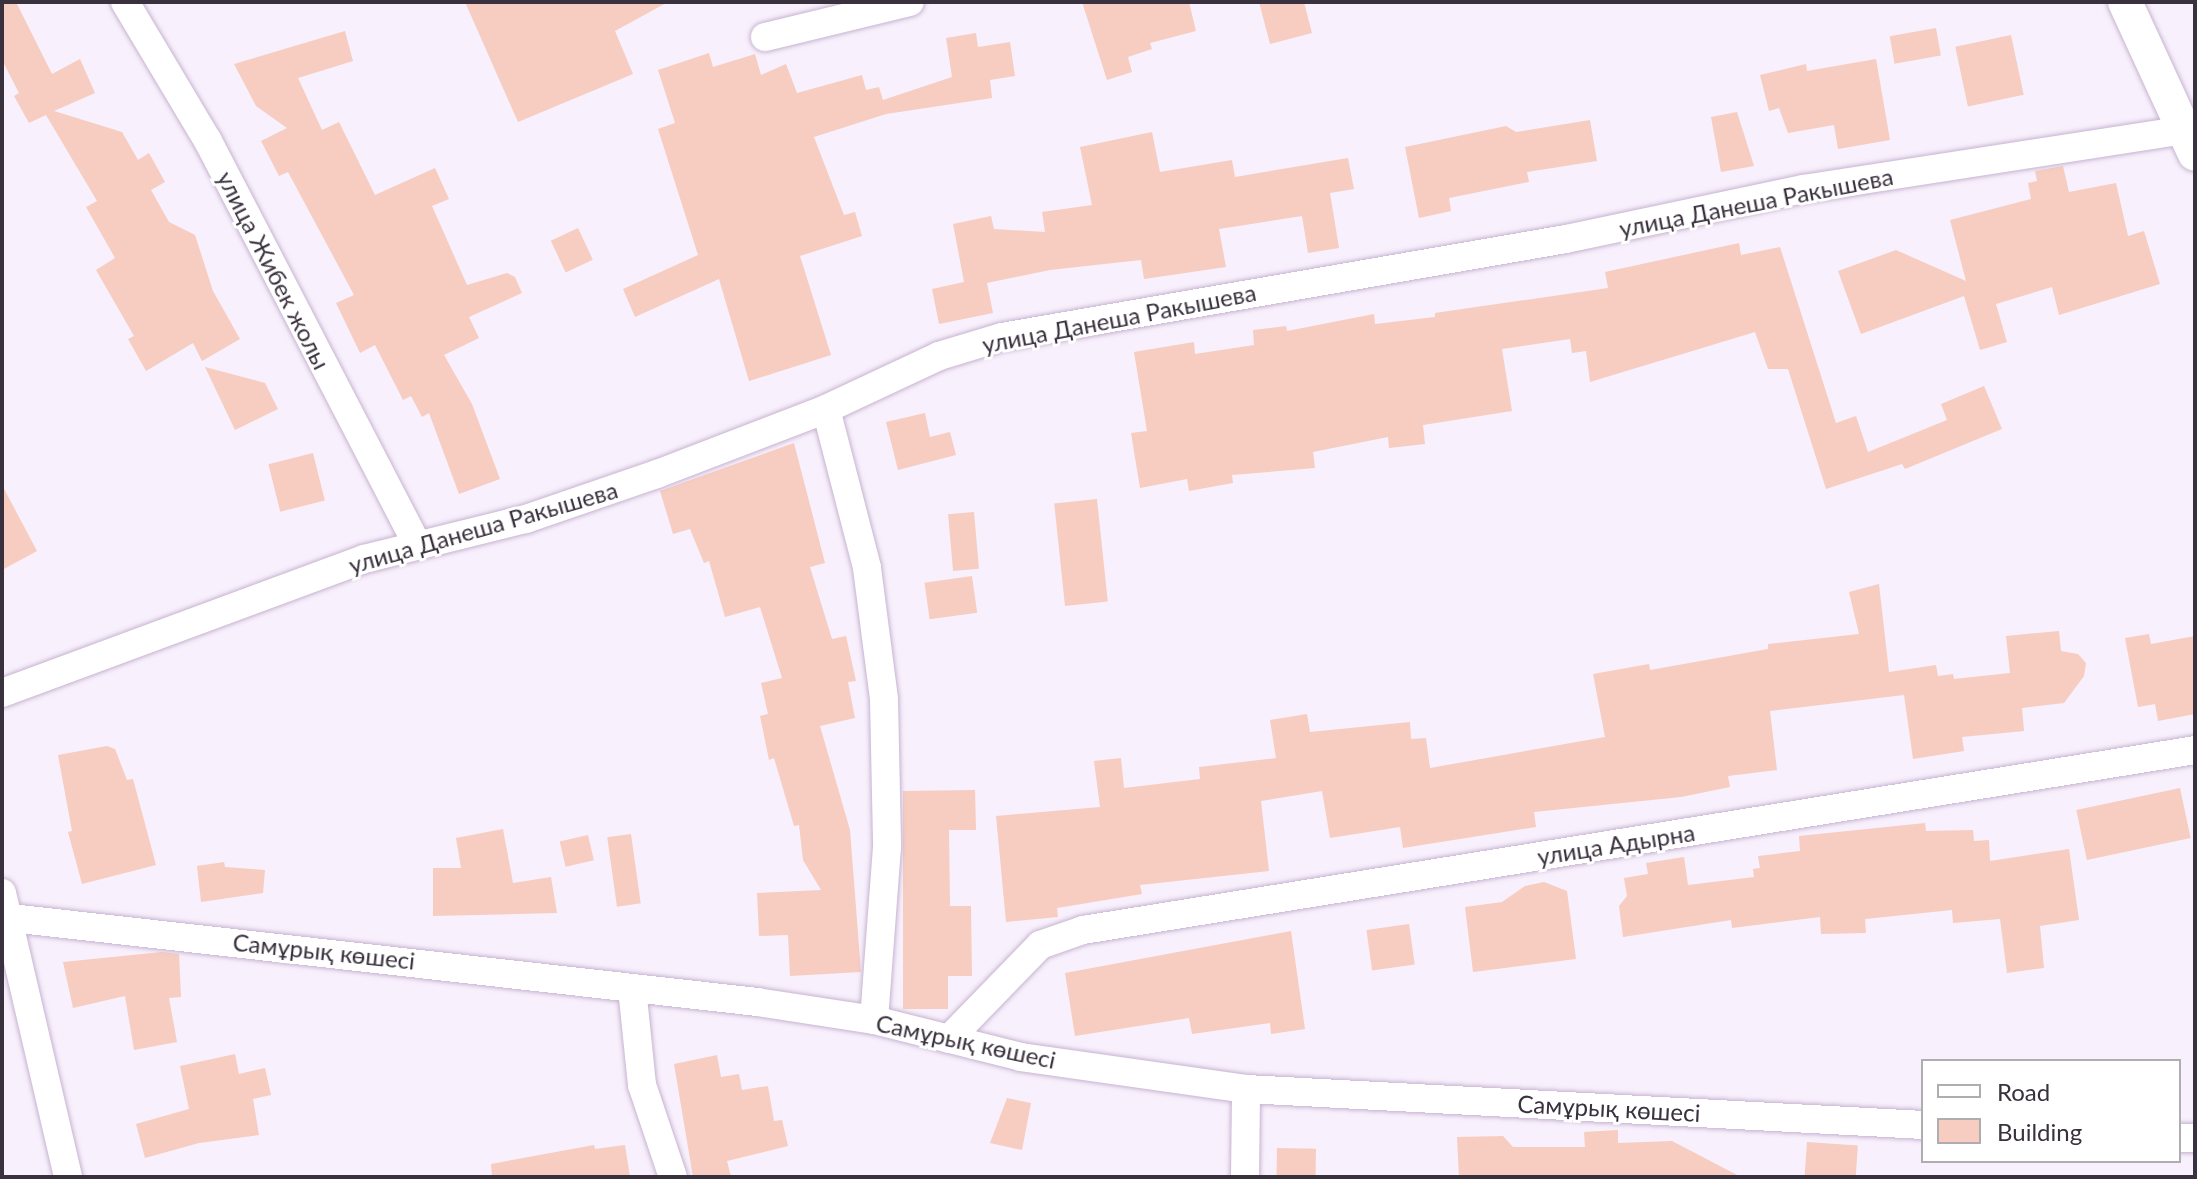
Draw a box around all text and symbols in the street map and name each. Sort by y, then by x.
street label: улица Данеша Ракышева [1617,161,1895,243]
street label: улица Жибек жолы [212,166,336,374]
street label: улица Данеша Ракышева [980,277,1258,359]
street label: улица Данеша Ракышева [345,475,621,579]
street label: улица Адырна [1535,817,1697,871]
street label: Самұрық көшесі [231,927,417,975]
street label: Самұрық көшесі [873,1008,1059,1074]
legend [1921,1059,2181,1163]
text: Road [1997,1077,2050,1106]
street label: Самұрық көшесі [1517,1089,1701,1127]
text: Building [1997,1117,2082,1146]

